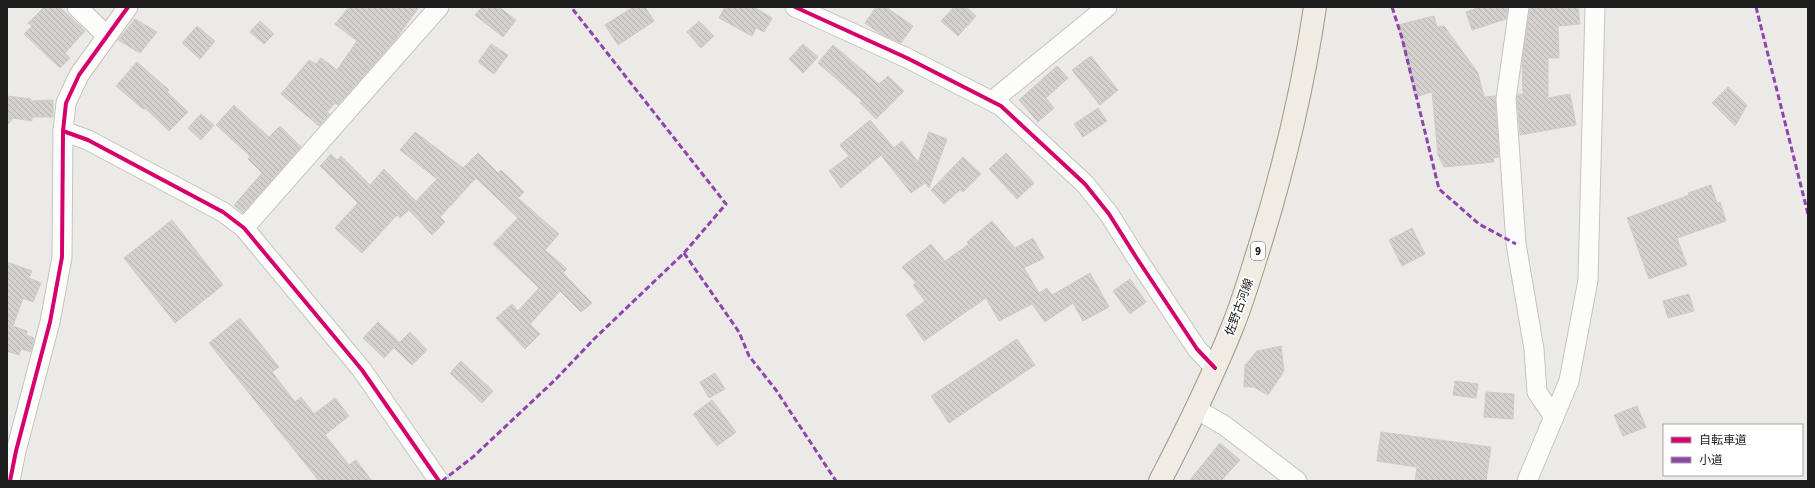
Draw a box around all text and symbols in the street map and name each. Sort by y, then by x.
road number: 9 [1251,242,1265,260]
street label: 佐野古河線 [1222,276,1257,338]
legend [1663,424,1803,476]
text: 自転車道 [1699,433,1747,448]
text: 小道 [1699,453,1723,468]

